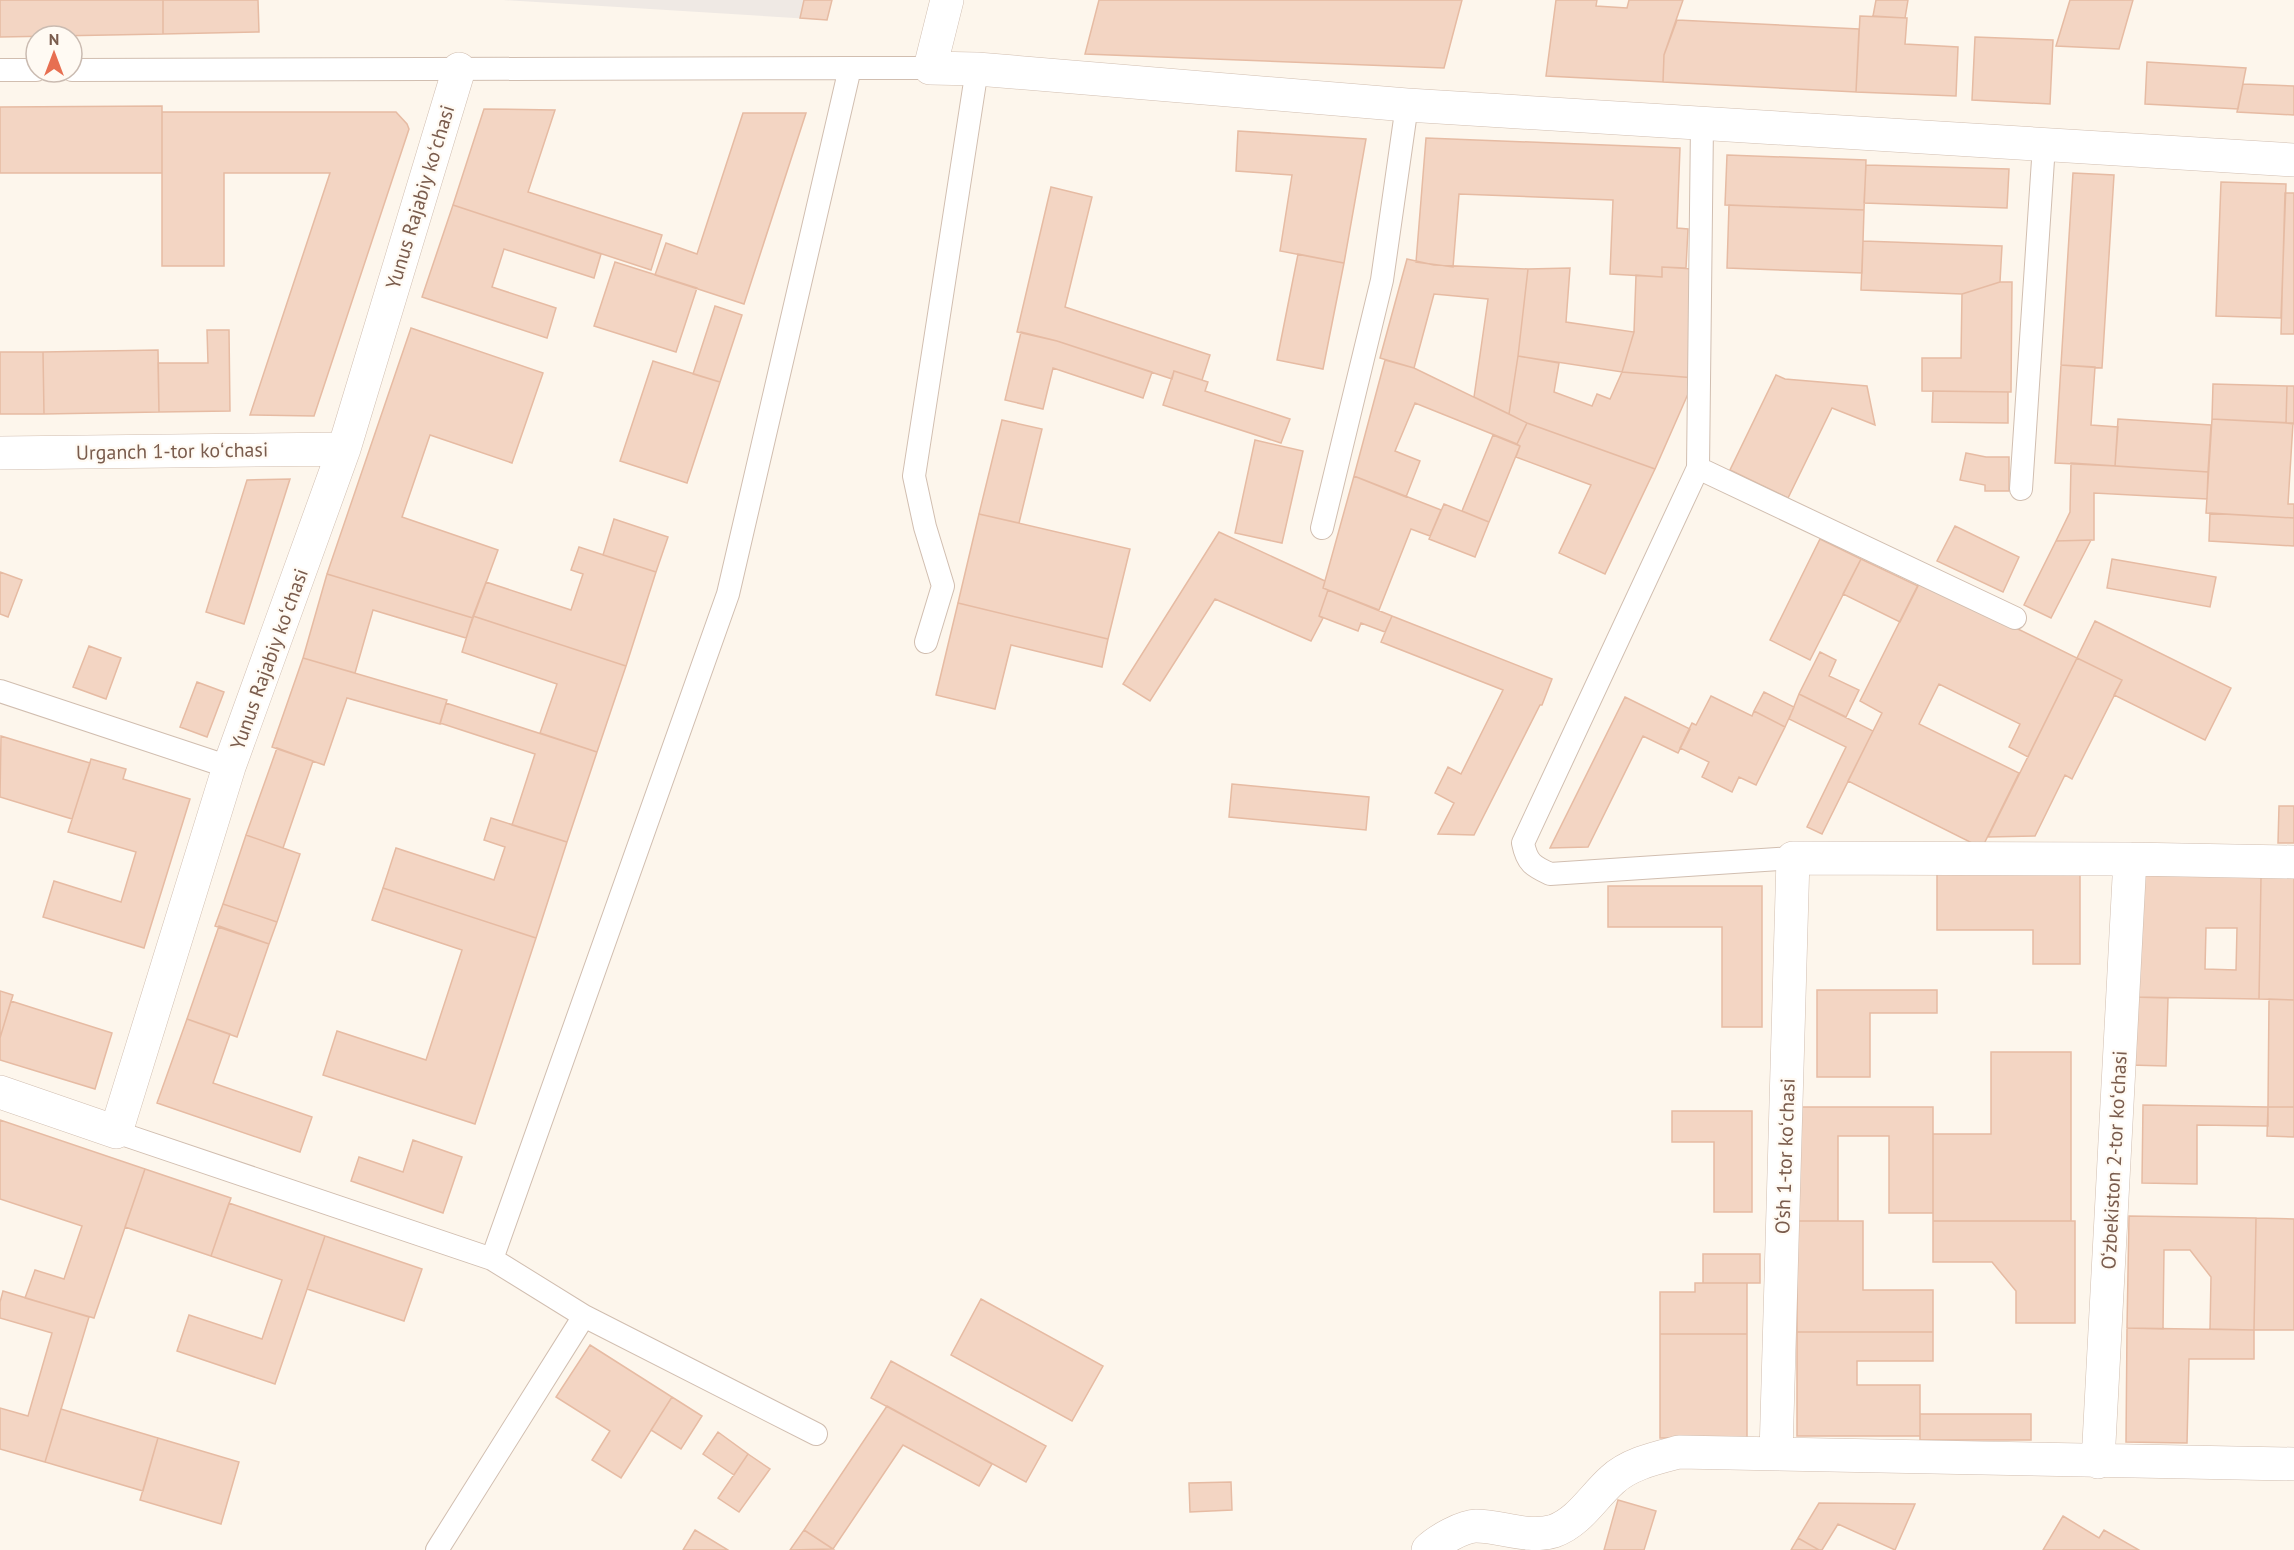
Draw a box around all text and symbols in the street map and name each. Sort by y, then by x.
north arrow [24,24,84,84]
text: N [49,29,59,49]
street label: Yunus Rajabiy koʻchasi [380,102,460,292]
street label: Urganch 1-tor koʻchasi [76,436,268,466]
street label: Yunus Rajabiy koʻchasi [224,565,314,753]
street label: O‘zbekiston 2-tor koʻchasi [2095,1050,2133,1270]
street label: O‘sh 1-tor koʻchasi [1769,1078,1801,1234]

